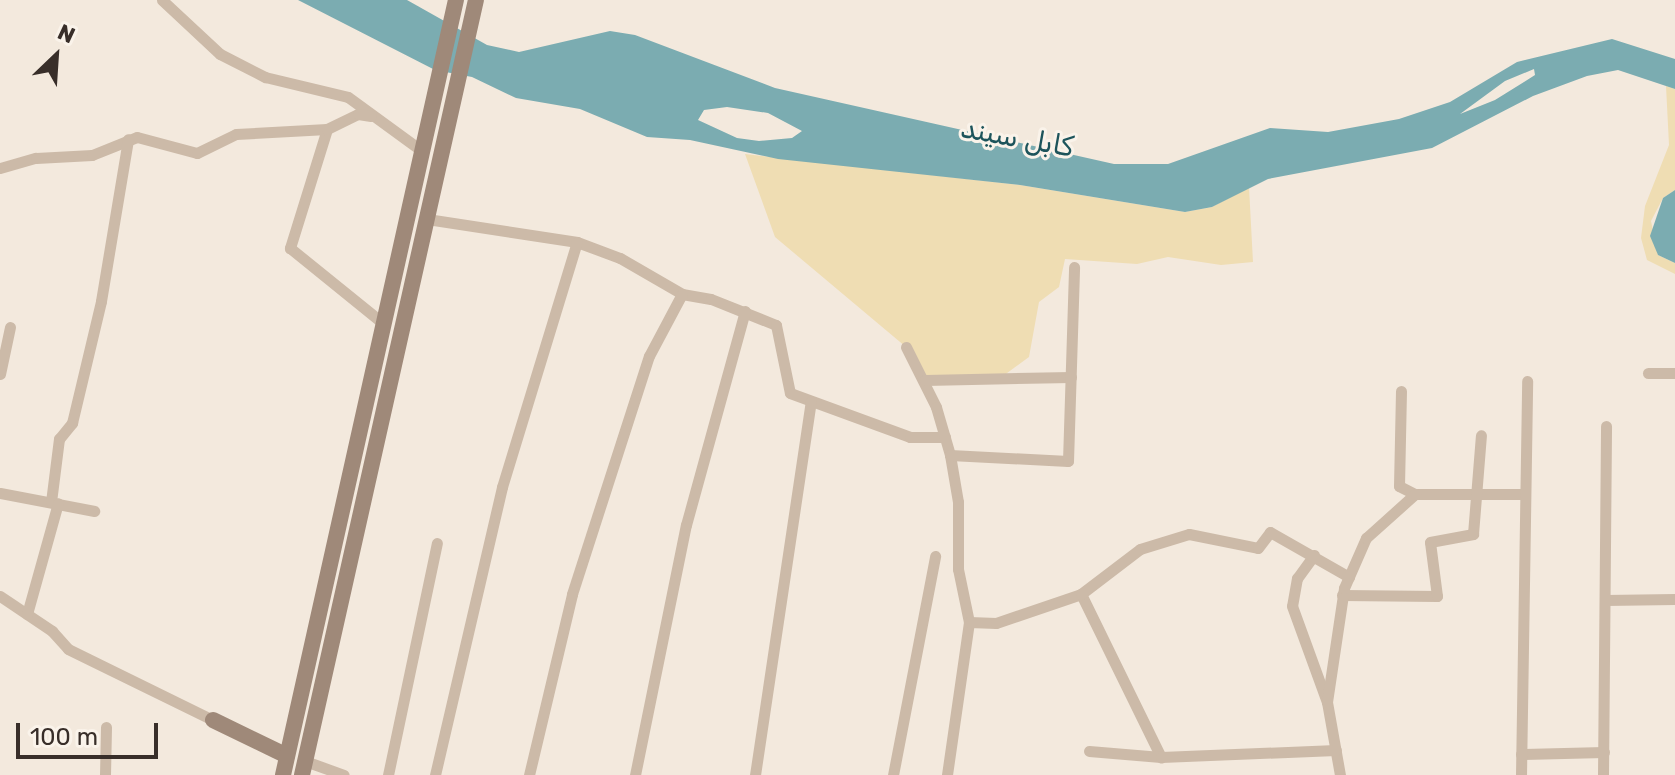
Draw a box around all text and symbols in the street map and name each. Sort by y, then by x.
north arrow [16,16,96,96]
text: N [53,18,79,49]
water label: کابل سيند [958,112,1076,164]
scale bar [20,707,162,757]
text: 100 m [30,723,98,751]

